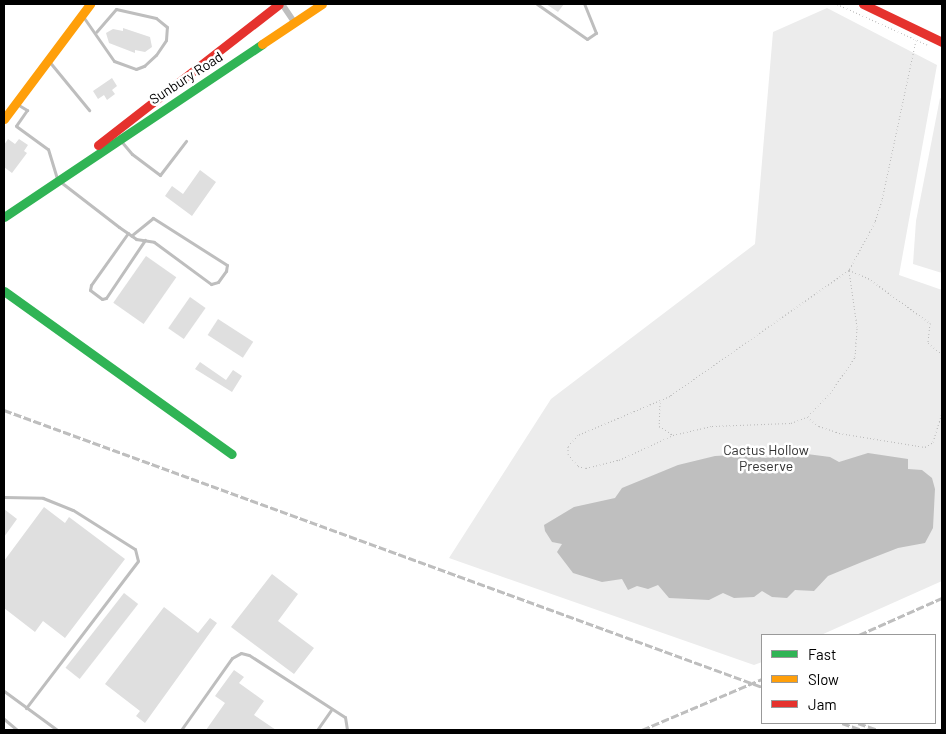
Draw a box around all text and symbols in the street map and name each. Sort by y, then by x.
street label: Sunbury Road [146,48,226,108]
park label: Cactus Hollow Preserve [723,442,809,474]
legend [761,634,936,724]
text: Fast [808,645,836,663]
text: Slow [808,670,839,688]
text: Jam [808,695,837,713]

